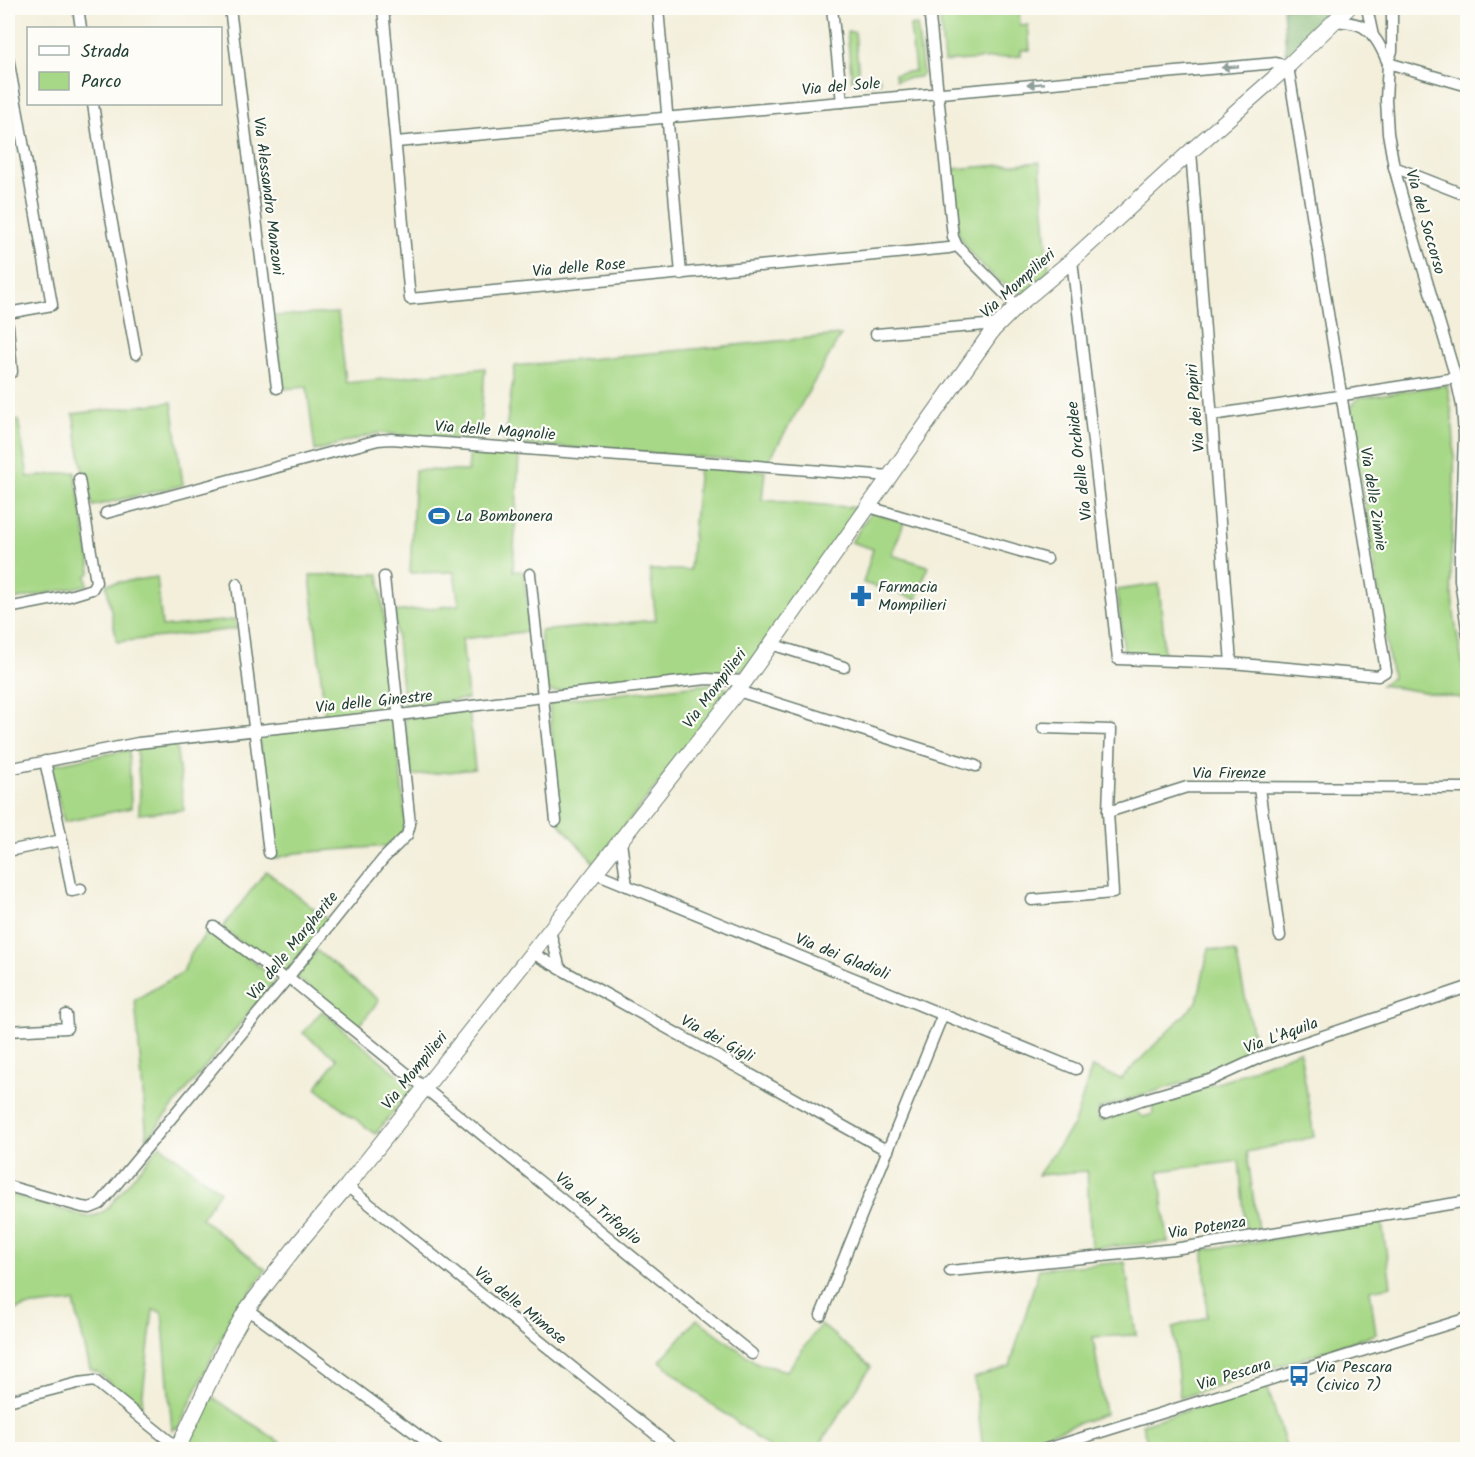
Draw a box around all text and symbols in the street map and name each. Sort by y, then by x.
legend [27,27,222,105]
text: Strada [81,38,129,67]
one-way arrow [1221,62,1240,72]
text: Parco [81,68,121,97]
street label: Via del Sole [801,71,881,103]
one-way arrow [1027,79,1046,89]
street label: Via Alessandro Manzoni [246,116,290,278]
street label: Via del Soccorso [1398,166,1452,278]
street label: Via Mompilieri [975,242,1062,325]
street label: Via delle Rose [531,251,627,285]
street label: Via dei Papiri [1180,362,1212,453]
street label: Via delle Orchidee [1060,400,1100,522]
street label: Via delle Magnolie [434,414,556,448]
street label: Via delle Zinnie [1352,445,1394,553]
sports icon: La Bombonera [427,504,451,528]
place label: La Bombonera [456,504,553,529]
place label: Farmacia Mompilieri [878,575,947,618]
pharmacy icon: Farmacia Mompilieri [849,584,873,608]
street label: Via Mompilieri [677,643,754,734]
street label: Via delle Ginestre [314,683,434,721]
street label: Via Firenze [1192,761,1266,786]
street label: Via delle Margherite [241,886,345,1006]
street label: Via dei Gladioli [791,927,894,988]
street label: Via dei Gigli [676,1009,759,1070]
street label: Via L'Aquila [1240,1011,1322,1061]
street label: Via Mompilieri [376,1026,455,1116]
street label: Via del Trifoglio [549,1166,647,1252]
street label: Via Potenza [1166,1210,1248,1246]
street label: Via delle Mimose [468,1261,572,1351]
street label: Via Pescara [1194,1352,1274,1398]
place label: Via Pescara (civico 7) [1316,1355,1392,1398]
bus stop icon: Via Pescara (civico 7) [1287,1364,1311,1388]

